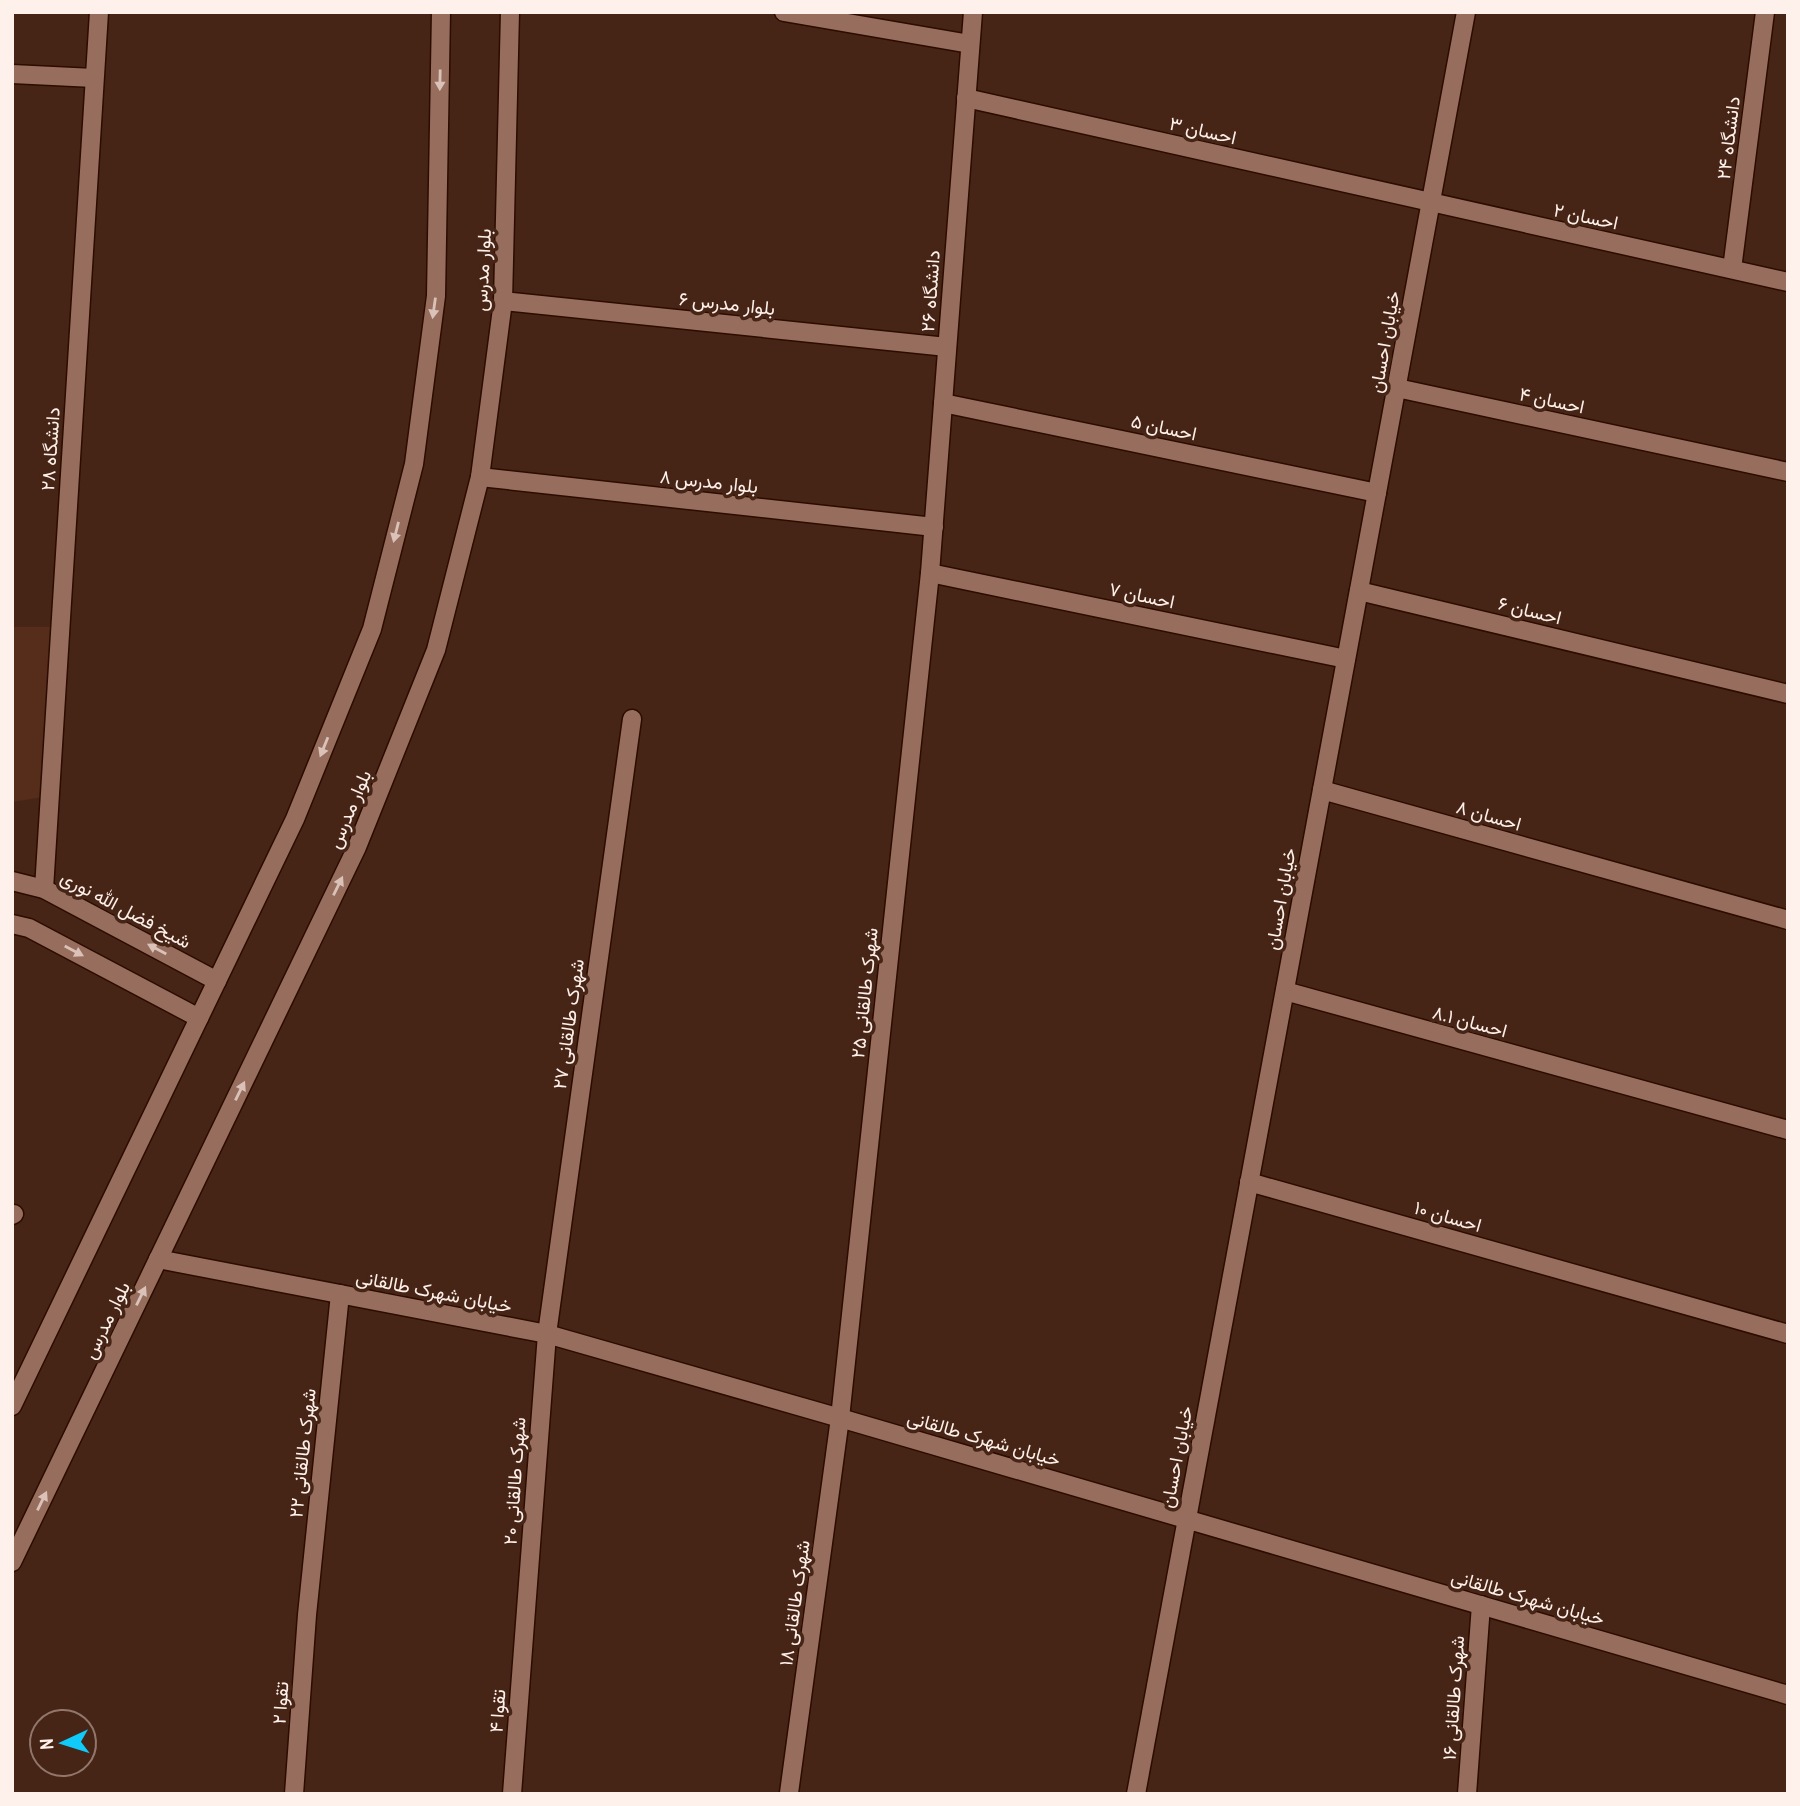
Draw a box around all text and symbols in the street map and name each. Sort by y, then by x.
one-way arrow [434,70,445,92]
street label: دانشگاه ۲۴ [1710,95,1746,181]
street label: احسان ۳ [1167,110,1239,150]
street label: احسان ۲ [1551,196,1621,236]
street label: بلوار مدرس [467,228,497,312]
street label: دانشگاه ۲۶ [914,249,946,333]
street label: بلوار مدرس ۶ [678,285,776,321]
street label: خیابان احسان [1362,289,1406,395]
one-way arrow [429,297,440,319]
street label: احسان ۴ [1517,380,1587,420]
street label: دانشگاه ۲۸ [34,406,66,492]
street label: احسان ۵ [1129,407,1199,447]
street label: بلوار مدرس ۸ [659,463,759,499]
one-way arrow [390,521,401,543]
street label: احسان ۷ [1107,575,1177,615]
street label: احسان ۶ [1496,590,1564,630]
one-way arrow [319,737,330,758]
street label: بلوار مدرس [321,766,377,852]
street label: احسان ۸ [1453,793,1525,837]
street label: خیابان احسان [1258,846,1302,952]
street label: شیخ فضل الله نوری [56,864,196,955]
one-way arrow [333,876,344,896]
street label: شهرک طالقانی ۲۵ [844,926,884,1060]
one-way arrow [147,943,167,954]
one-way arrow [64,946,84,957]
street label: شهرک طالقانی ۲۷ [546,957,590,1091]
street label: احسان ۸.۱ [1430,999,1510,1043]
one-way arrow [234,1081,245,1101]
street label: احسان ۱۰ [1411,1194,1485,1238]
street label: خیابان شهرک طالقانی [354,1263,514,1319]
street label: بلوار مدرس [76,1277,136,1363]
one-way arrow [135,1286,146,1306]
street label: شهرک طالقانی ۲۲ [282,1387,322,1519]
street label: خیابان شهرک طالقانی [904,1404,1064,1472]
street label: خیابان احسان [1153,1404,1199,1510]
street label: شهرک طالقانی ۲۰ [497,1416,531,1546]
one-way arrow [36,1491,48,1511]
street label: شهرک طالقانی ۱۸ [772,1538,816,1668]
street label: خیابان شهرک طالقانی [1448,1563,1608,1631]
street label: شهرک طالقانی ۱۶ [1436,1635,1470,1761]
street label: تقوا ۲ [266,1681,294,1725]
street label: تقوا ۴ [483,1688,511,1734]
north arrow [28,1708,98,1778]
text: N [33,1738,59,1751]

